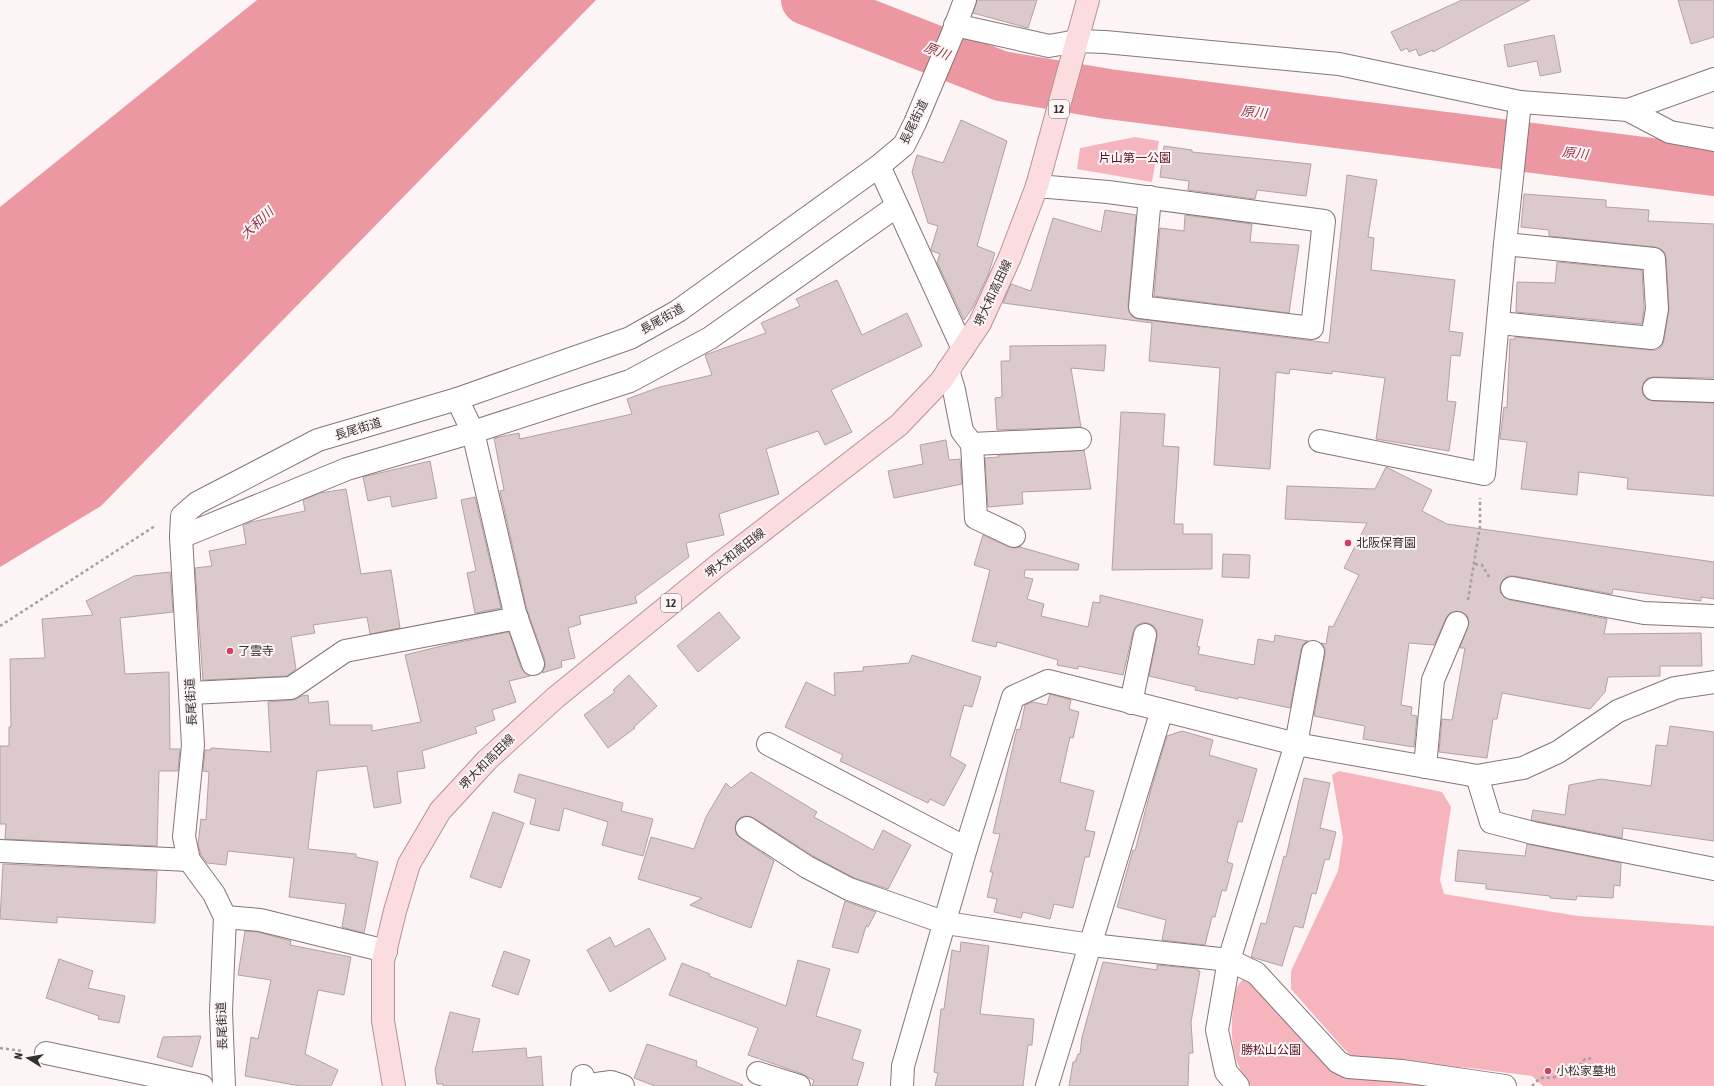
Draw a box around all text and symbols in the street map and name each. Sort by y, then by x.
water label: 原川 [922,39,954,63]
street label: 長尾街道 [897,97,931,147]
road number: 12 [1049,100,1069,118]
water label: 原川 [1240,103,1270,121]
water label: 原川 [1561,144,1591,162]
park label: 片山第一公園 [1099,151,1171,165]
water label: 大和川 [238,203,278,242]
street label: 堺大和高田線 [971,257,1015,329]
street label: 長尾街道 [638,301,686,337]
street label: 長尾街道 [333,415,383,443]
street label: 堺大和高田線 [702,525,768,581]
place label: 北阪保育園 [1356,536,1416,550]
marker: 北阪保育園 [1343,538,1353,548]
road number: 12 [661,594,681,612]
place label: 了雲寺 [238,644,274,658]
marker: 了雲寺 [225,646,235,656]
street label: 長尾街道 [183,678,199,726]
street label: 堺大和高田線 [457,732,517,792]
street label: 長尾街道 [214,1002,230,1050]
north arrow [8,1038,48,1078]
park label: 勝松山公園 [1241,1043,1301,1057]
text: N [12,1052,25,1060]
place label: 小松家墓地 [1556,1064,1616,1078]
marker: 小松家墓地 [1543,1066,1553,1076]

